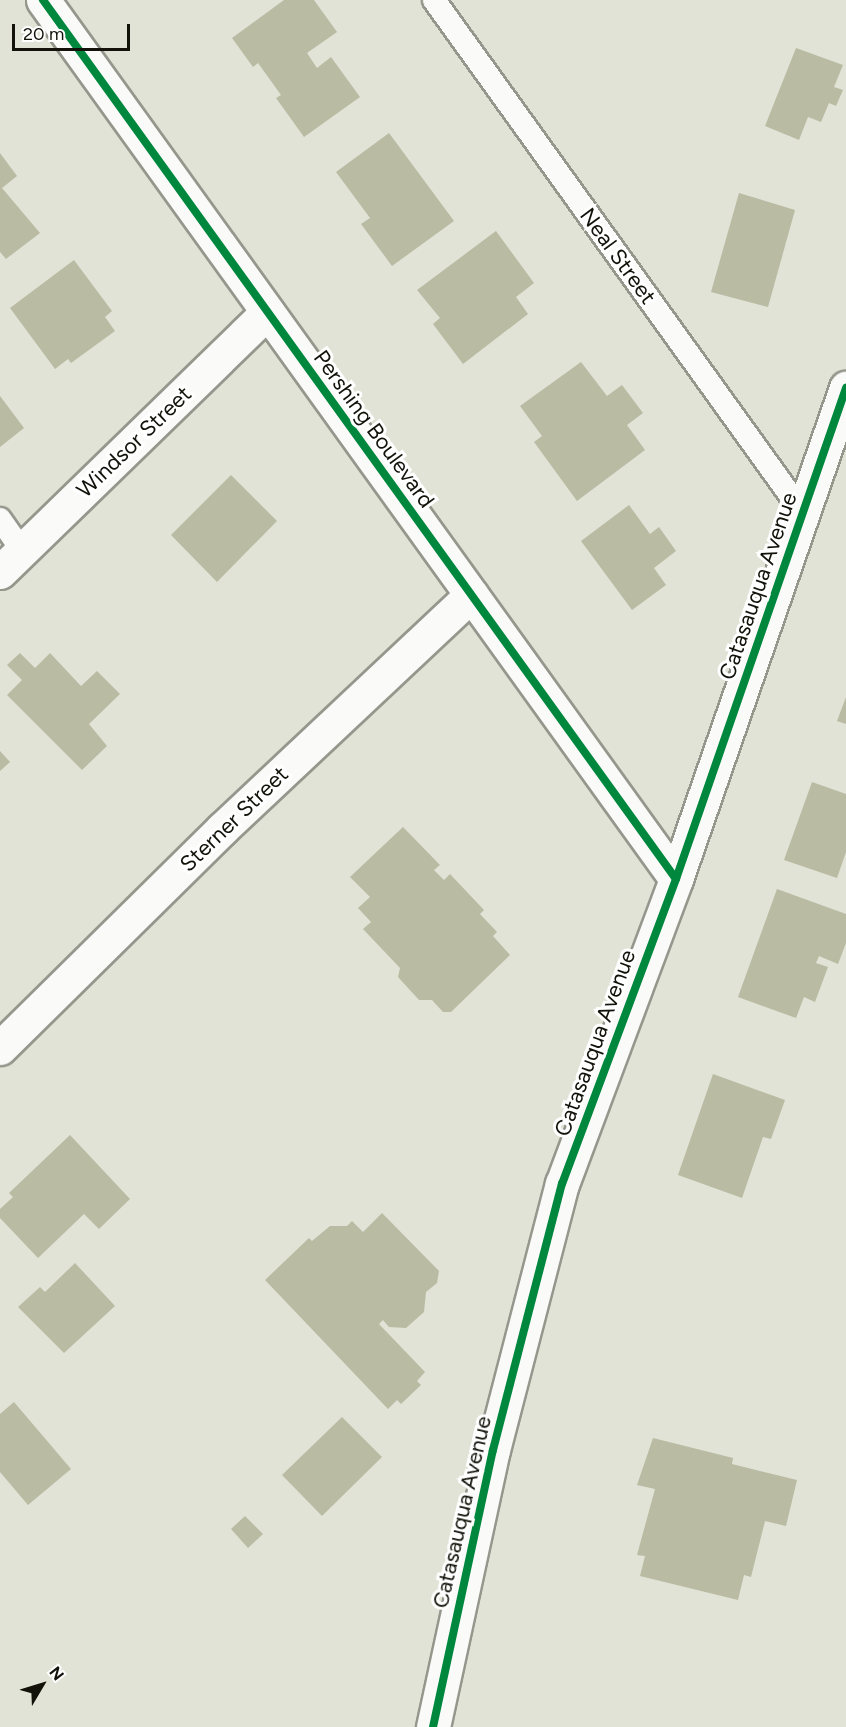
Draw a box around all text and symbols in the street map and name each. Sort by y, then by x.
scale bar [15,12,134,50]
text: 20 m [23,23,64,45]
street label: Neal Street [574,203,662,309]
street label: Pershing Boulevard [308,345,440,513]
street label: Windsor Street [71,381,197,503]
street label: Catasauqua Avenue [714,489,802,683]
street label: Sterner Street [174,761,294,877]
street label: Catasauqua Avenue [549,946,641,1140]
street label: Catasauqua Avenue [427,1413,497,1611]
north arrow [12,1655,72,1715]
text: N [45,1663,68,1684]

